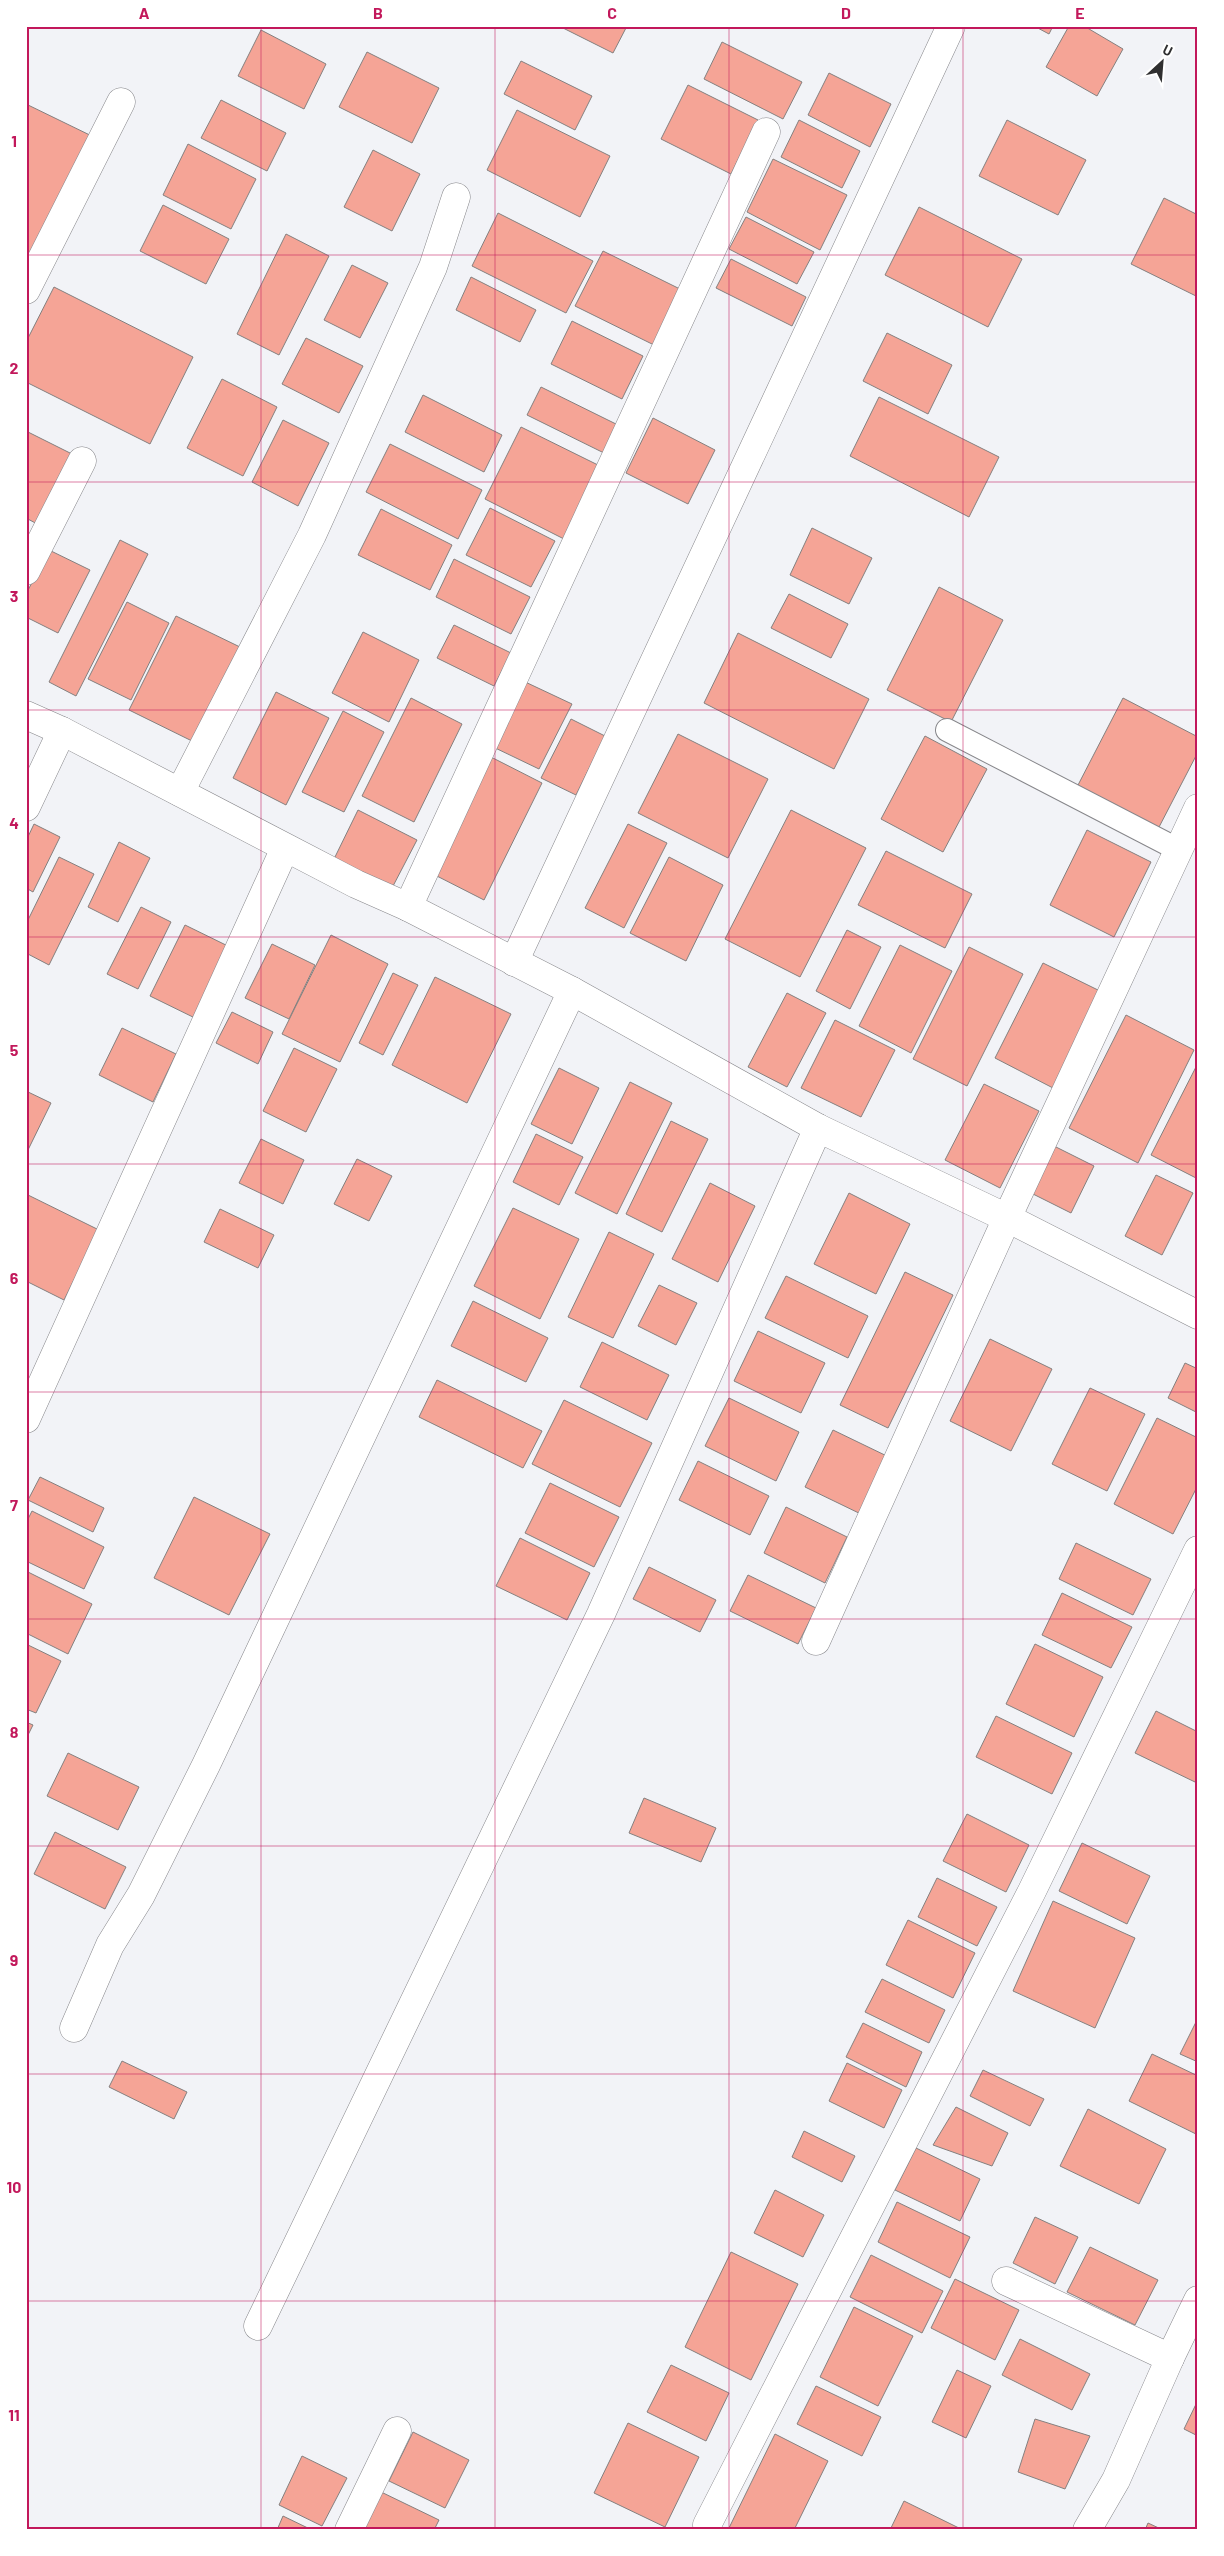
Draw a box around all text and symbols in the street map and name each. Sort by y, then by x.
text: A [139,3,150,22]
text: B [373,3,383,22]
text: C [607,3,617,22]
text: D [841,3,851,22]
text: E [1075,3,1085,22]
north arrow [1136,38,1186,88]
text: U [1160,40,1176,60]
text: 1 [11,131,17,150]
text: 2 [10,358,19,377]
text: 3 [10,586,18,605]
text: 4 [9,813,19,832]
text: 5 [10,1040,19,1059]
text: 6 [10,1268,19,1287]
text: 7 [10,1495,18,1514]
text: 8 [10,1722,19,1741]
text: 9 [10,1950,18,1969]
text: 10 [7,2177,21,2196]
text: 11 [8,2405,20,2424]

